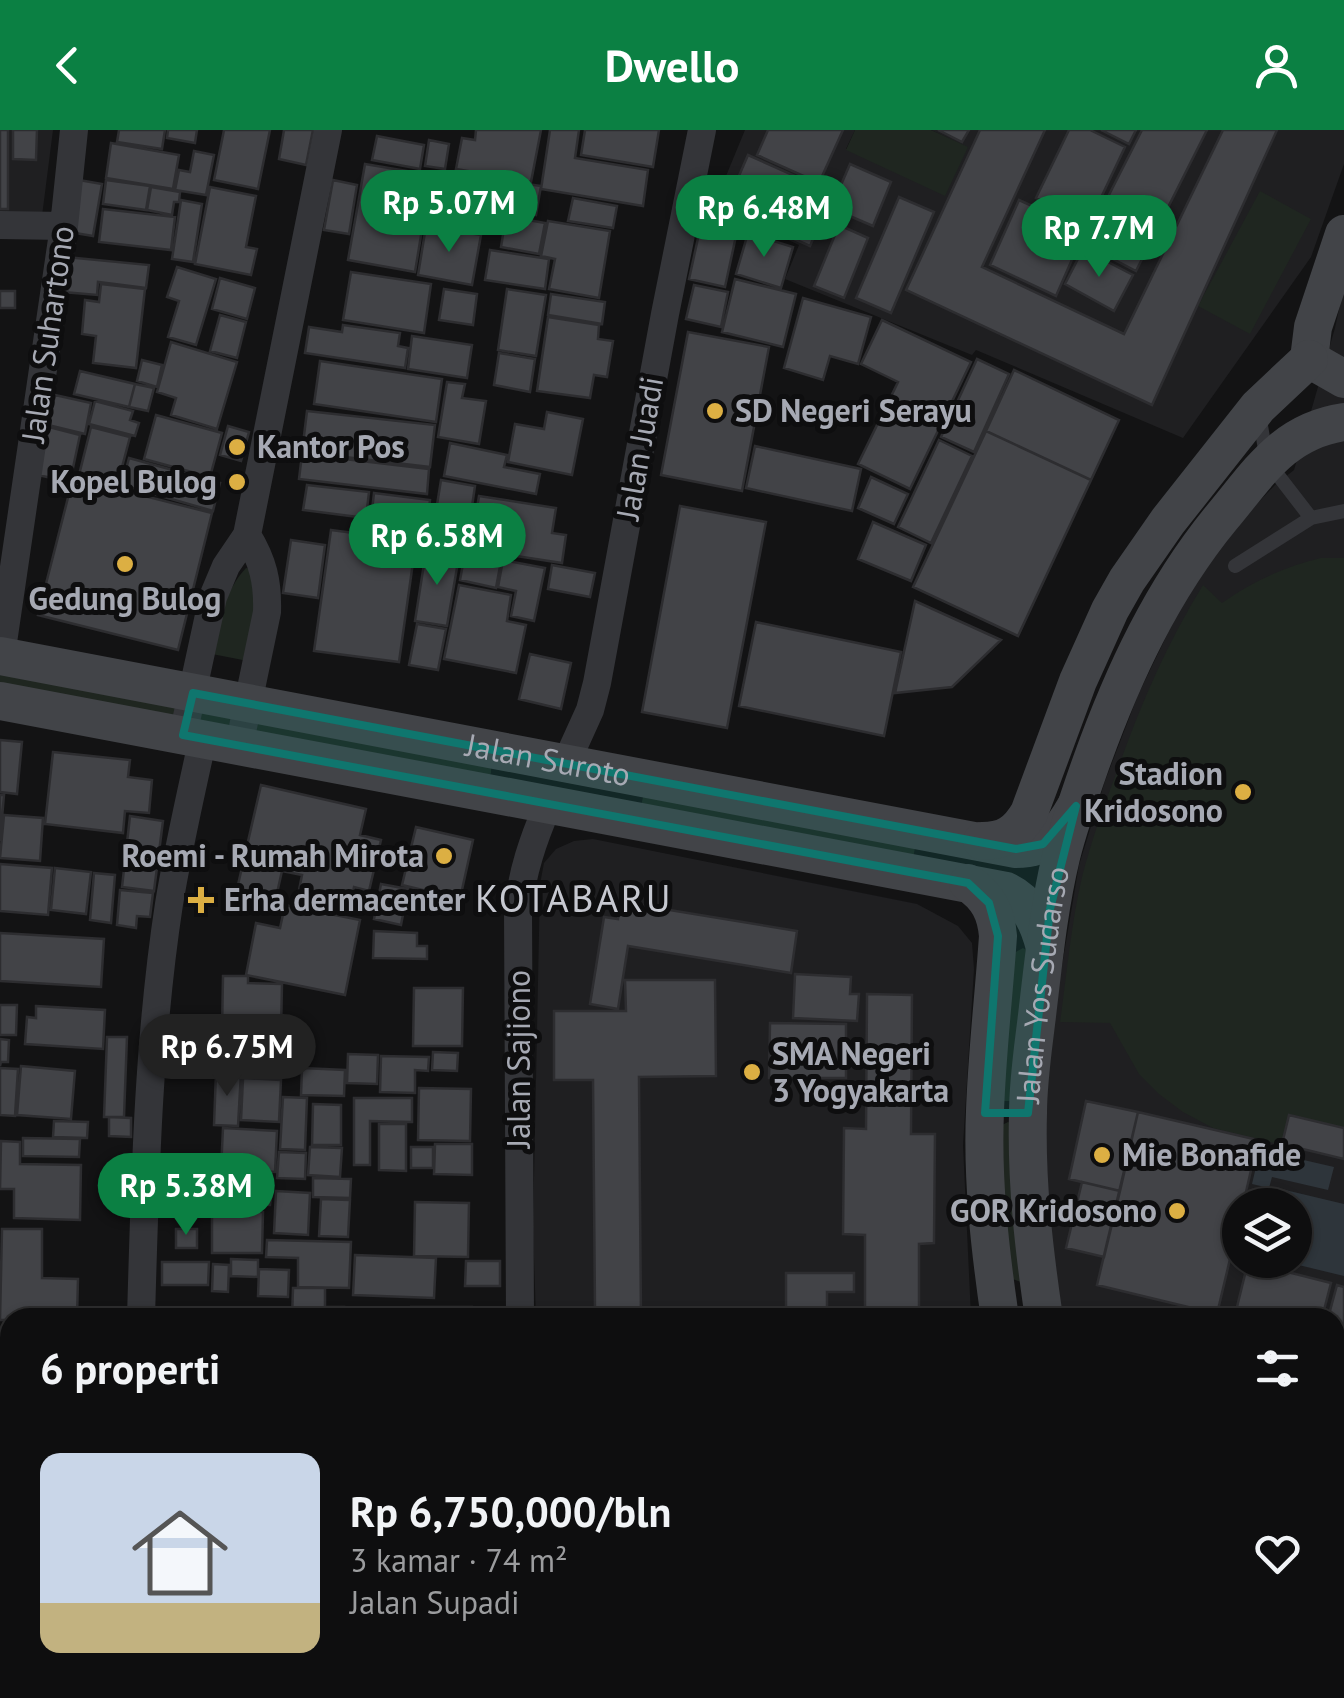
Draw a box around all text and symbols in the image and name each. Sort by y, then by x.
text: Dwello [605,36,739,94]
icon: back [40,38,95,93]
icon: person [1249,38,1304,93]
pin: Rp 5.07M [346,170,552,255]
pin: Rp 6.48M [661,175,867,260]
text: Rp 5.07M [383,181,515,223]
text: Rp 6.48M [698,186,830,228]
pin: Rp 7.7M [1007,195,1191,280]
text: Rp 7.7M [1044,206,1154,248]
street label: Jalan Suhartono [11,223,83,447]
street label: Jalan Juadi [605,373,672,525]
place label: SD Negeri Serayu [735,389,972,431]
marker: SD Negeri Serayu [704,400,726,422]
place label: Kantor Pos [257,425,405,467]
marker: Kantor Pos [226,436,248,458]
place label: Kopel Bulog [51,460,217,502]
marker: Kopel Bulog [226,471,248,493]
pin: Rp 6.58M [334,503,540,588]
text: Rp 6.58M [371,514,503,556]
marker: Gedung Bulog [114,553,136,575]
place label: Gedung Bulog [29,577,221,619]
street label: Jalan Suroto [461,723,634,795]
place label: Stadion Kridosono [1084,752,1223,831]
marker: Stadion Kridosono [1232,781,1254,803]
place label: Roemi - Rumah Mirota [121,834,424,876]
marker: Roemi - Rumah Mirota [433,845,455,867]
street label: Jalan Yos Sudarso [1006,862,1078,1106]
district label: KOTABARU [475,873,673,922]
place label: Erha dermacenter [224,878,466,920]
marker: Erha dermacenter [188,887,214,913]
street label: Jalan Sajiono [497,970,539,1150]
pin: Rp 6.75M [124,1014,330,1099]
text: Rp 6.75M [161,1025,293,1067]
place label: SMA Negeri 3 Yogyakarta [772,1032,949,1111]
marker: SMA Negeri 3 Yogyakarta [741,1061,763,1083]
place label: Mie Bonafide [1122,1133,1301,1175]
marker: Mie Bonafide [1091,1144,1113,1166]
pin: Rp 5.38M [83,1153,289,1238]
text: Rp 5.38M [120,1164,252,1206]
map controls [1222,1188,1312,1278]
button: layers [1222,1188,1312,1278]
place label: GOR Kridosono [950,1189,1157,1231]
marker: GOR Kridosono [1166,1200,1188,1222]
text: 6 properti [40,1341,220,1396]
icon: filters [1250,1341,1305,1396]
text: Rp 6,750,000/bln [350,1484,671,1539]
icon: home [120,1493,240,1613]
icon: heart [1250,1526,1305,1581]
text: 3 kamar · 74 m² [350,1539,568,1581]
text: Jalan Supadi [350,1581,520,1623]

